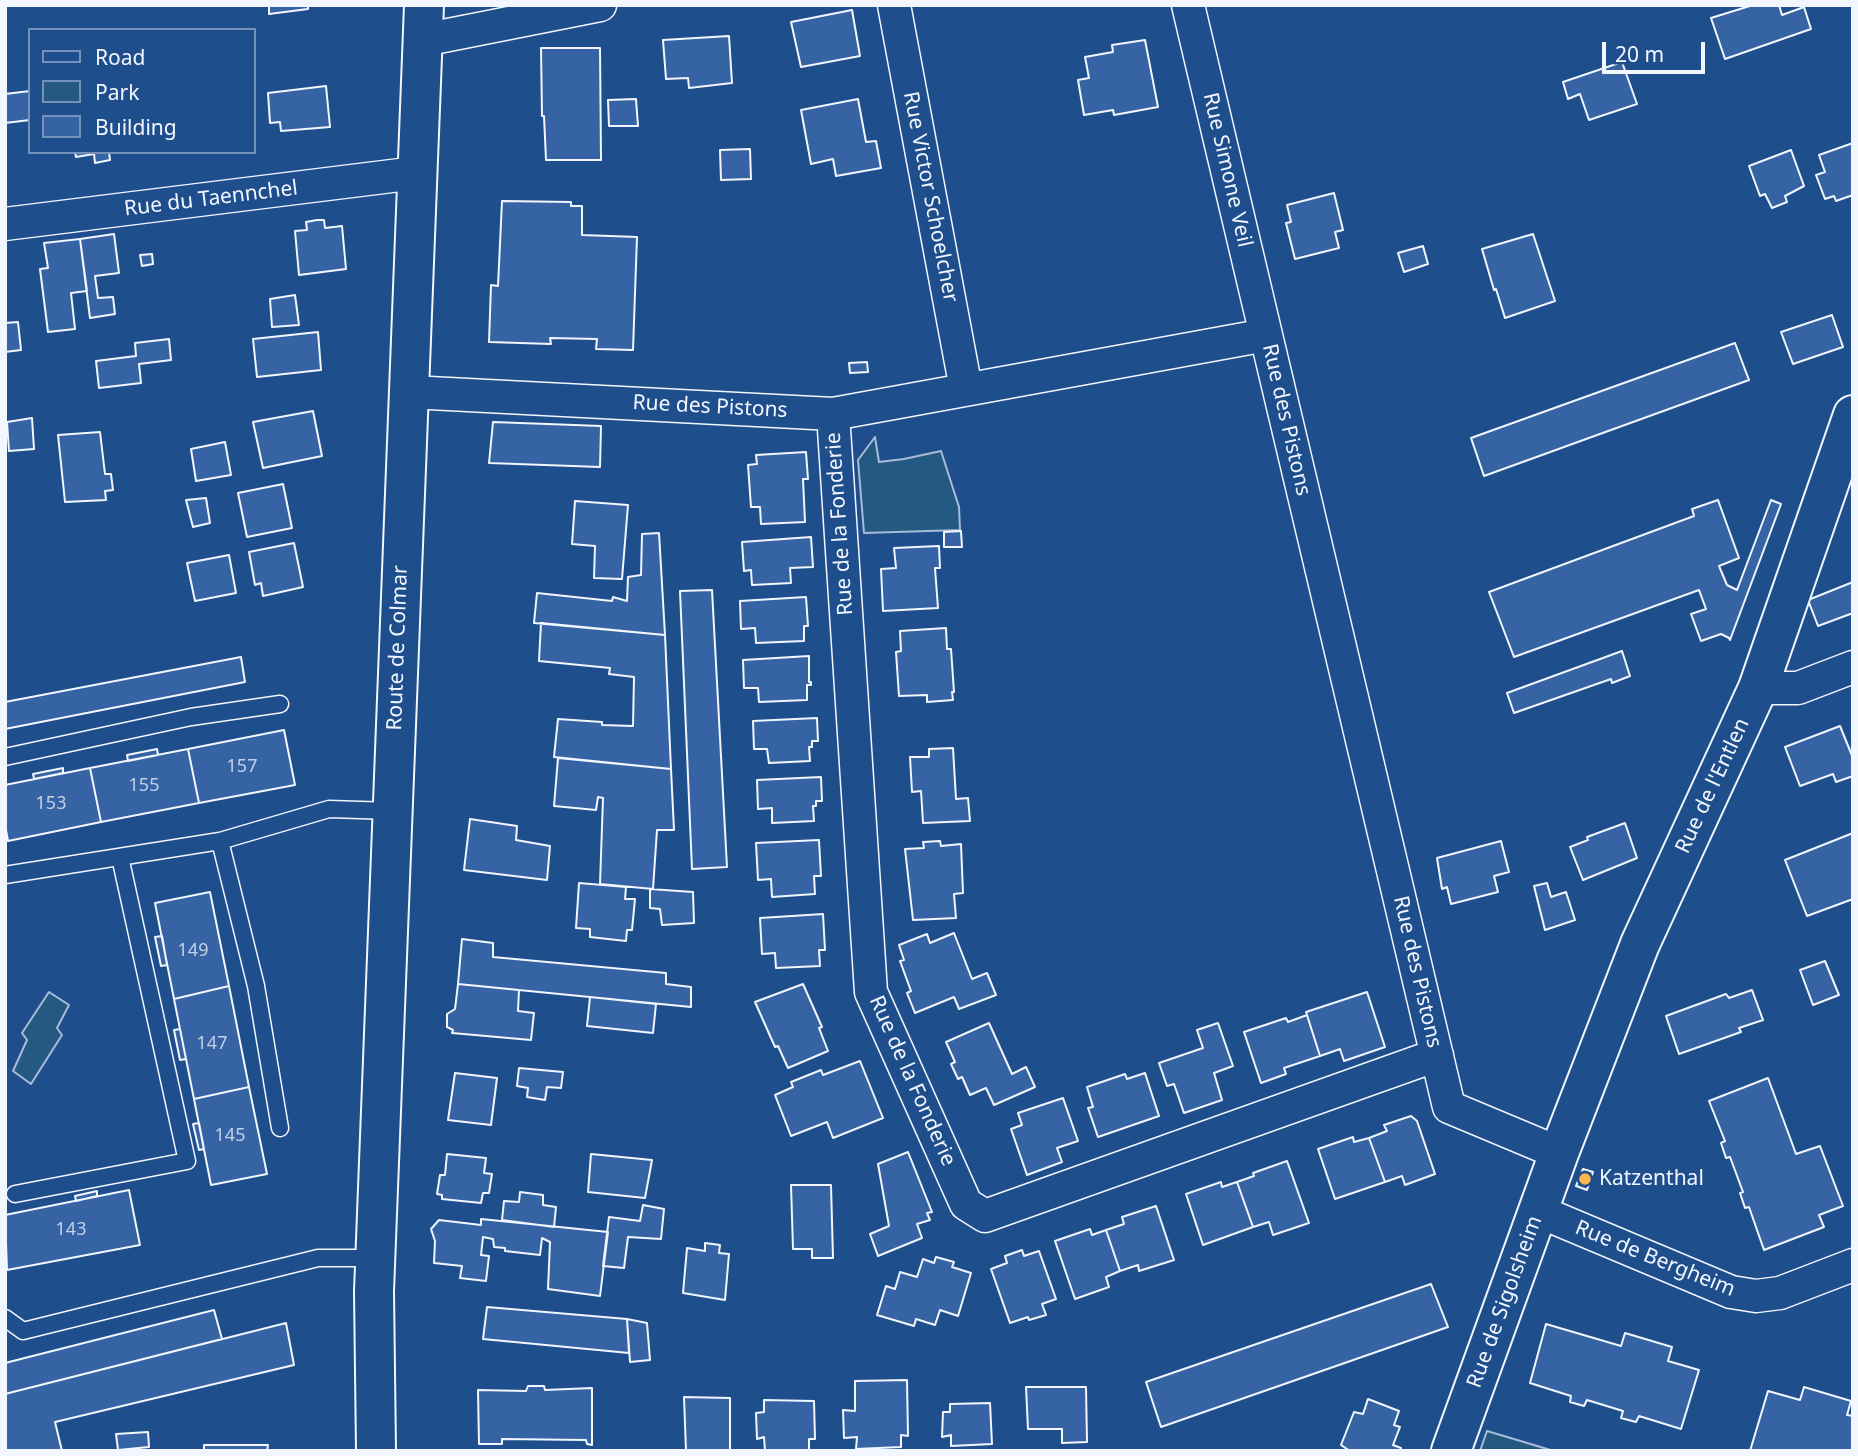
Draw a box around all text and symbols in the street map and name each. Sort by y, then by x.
legend [28,28,256,154]
scale bar [1606,28,1709,72]
text: 20 m [1615,40,1664,68]
text: Road [95,43,145,71]
text: Park [95,78,139,106]
street label: Rue Victor Schoelcher [897,90,963,304]
street label: Rue Simone Veil [1197,90,1257,250]
text: Building [95,113,177,141]
street label: Rue du Taennchel [123,176,299,222]
street label: Rue des Pistons [1256,342,1316,498]
street label: Rue des Pistons [632,390,788,424]
street label: Rue de la Fonderie [821,432,859,616]
street label: Route de Colmar [383,565,413,731]
street label: Rue de l'Entlen [1671,714,1755,858]
house number: 157 [227,756,257,778]
house number: 155 [129,775,159,797]
house number: 153 [36,793,66,815]
street label: Rue des Pistons [1387,894,1447,1050]
house number: 149 [178,940,208,962]
street label: Rue de la Fonderie [863,992,961,1170]
house number: 147 [197,1033,227,1055]
house number: 145 [215,1125,245,1147]
place label: Katzenthal [1599,1166,1704,1192]
marker: Katzenthal [1577,1171,1593,1187]
street label: Rue de Sigolsheim [1462,1212,1548,1392]
street label: Rue de Bergheim [1571,1215,1739,1303]
house number: 143 [56,1219,86,1241]

